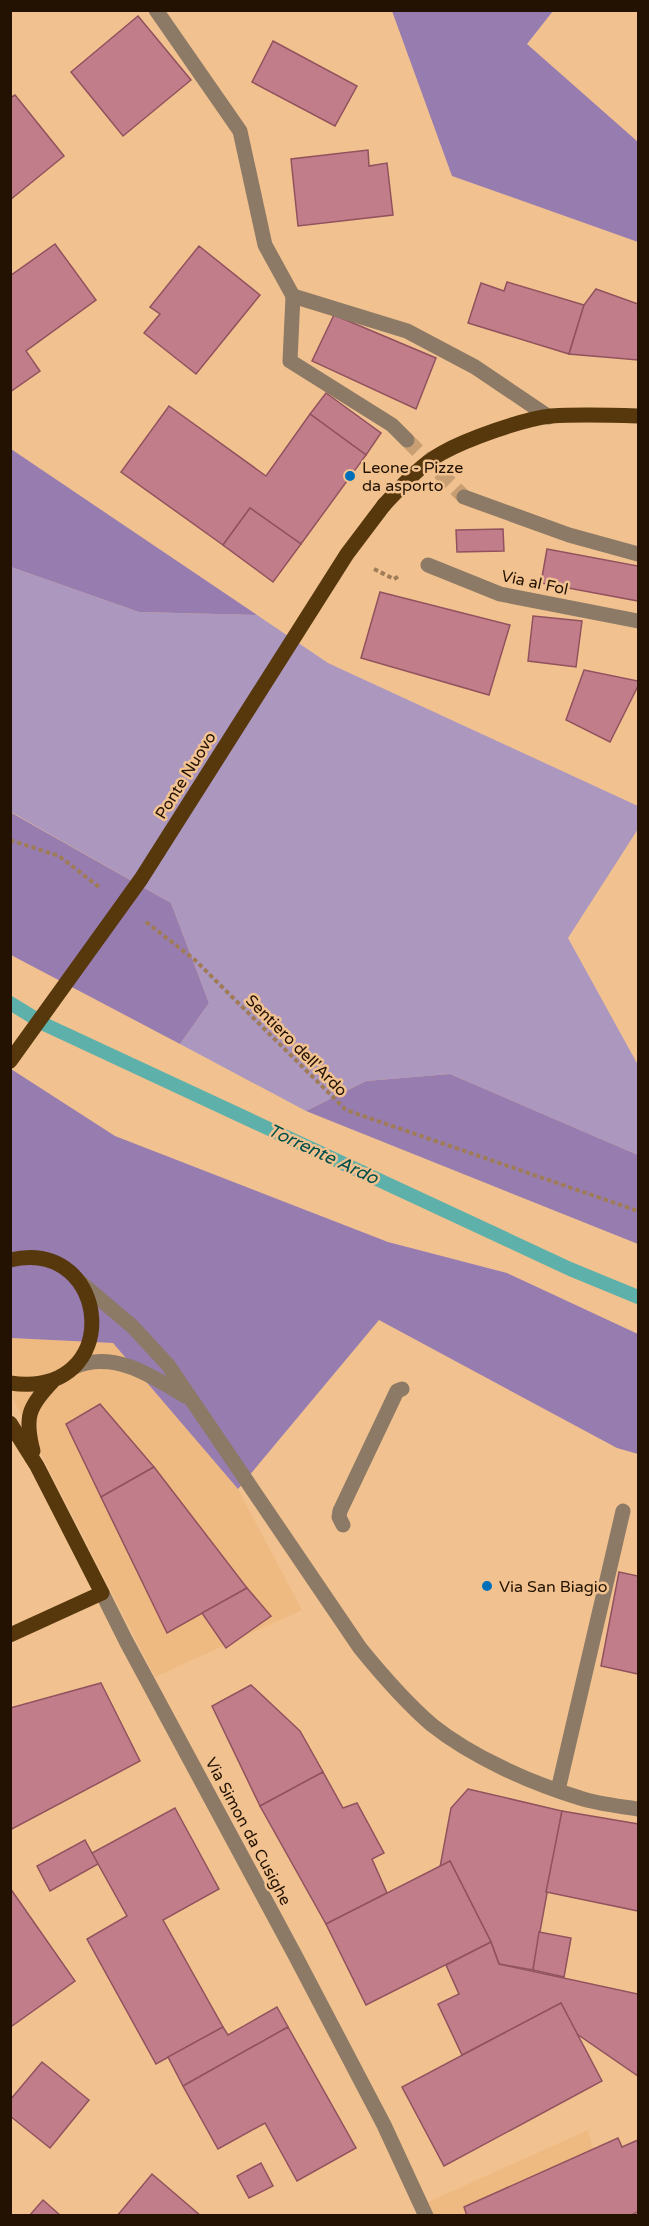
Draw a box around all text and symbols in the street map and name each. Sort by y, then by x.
place label: Leone - Pizze da asporto [362,458,463,496]
marker: Leone - Pizze da asporto [343,469,357,483]
street label: Via al Fol [499,566,570,600]
street label: Ponte Nuovo [151,728,221,823]
street label: Sentiero dell'Ardo [241,991,351,1101]
water label: Torrente Ardo [264,1119,383,1190]
place label: Via San Biagio [499,1577,608,1597]
marker: Via San Biagio [480,1579,494,1593]
street label: Via Simon da Cusighe [201,1754,296,1909]

